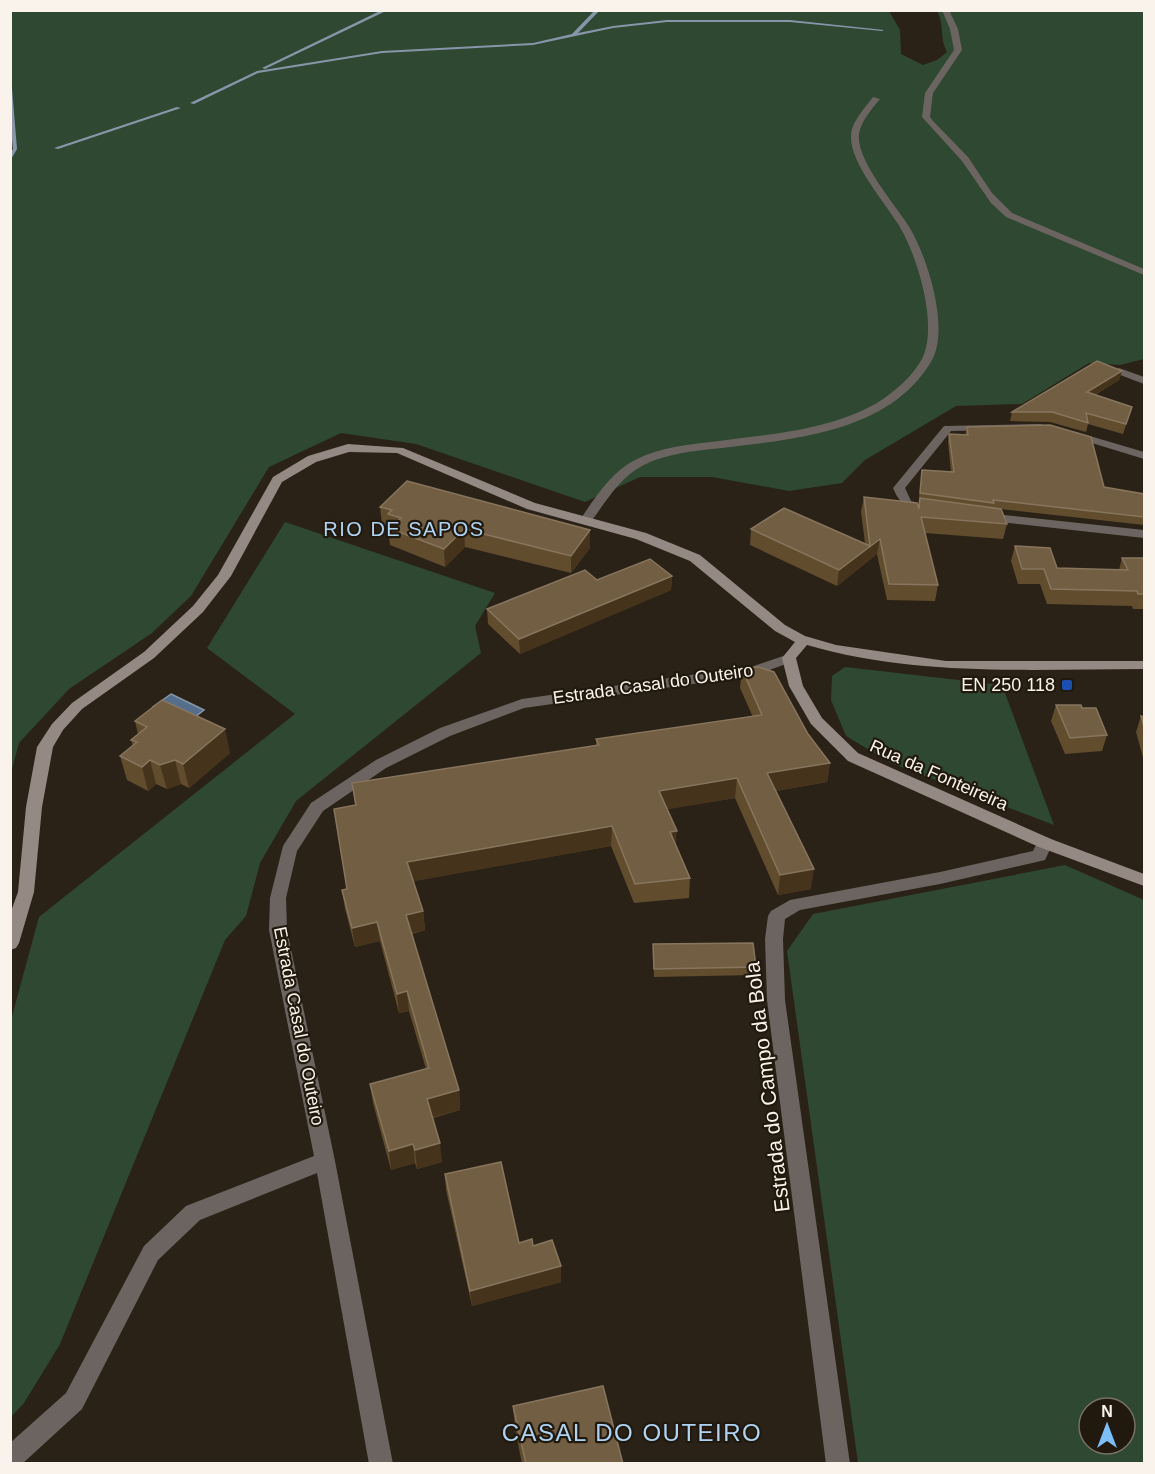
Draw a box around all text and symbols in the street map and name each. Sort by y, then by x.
district label: RIO DE SAPOS [323,518,485,540]
street label: Estrada Casal do Outeiro [552,660,754,708]
place label: EN 250 118 [961,675,1055,695]
marker: EN 250 118 [1060,678,1074,692]
street label: Rua da Fonteireira [867,736,1012,815]
street label: Estrada Casal do Outeiro [270,925,328,1127]
street label: Estrada do Campo da Bola [740,960,794,1214]
north arrow [1077,1396,1137,1456]
text: N [1101,1403,1113,1420]
district label: CASAL DO OUTEIRO [502,1419,762,1446]

